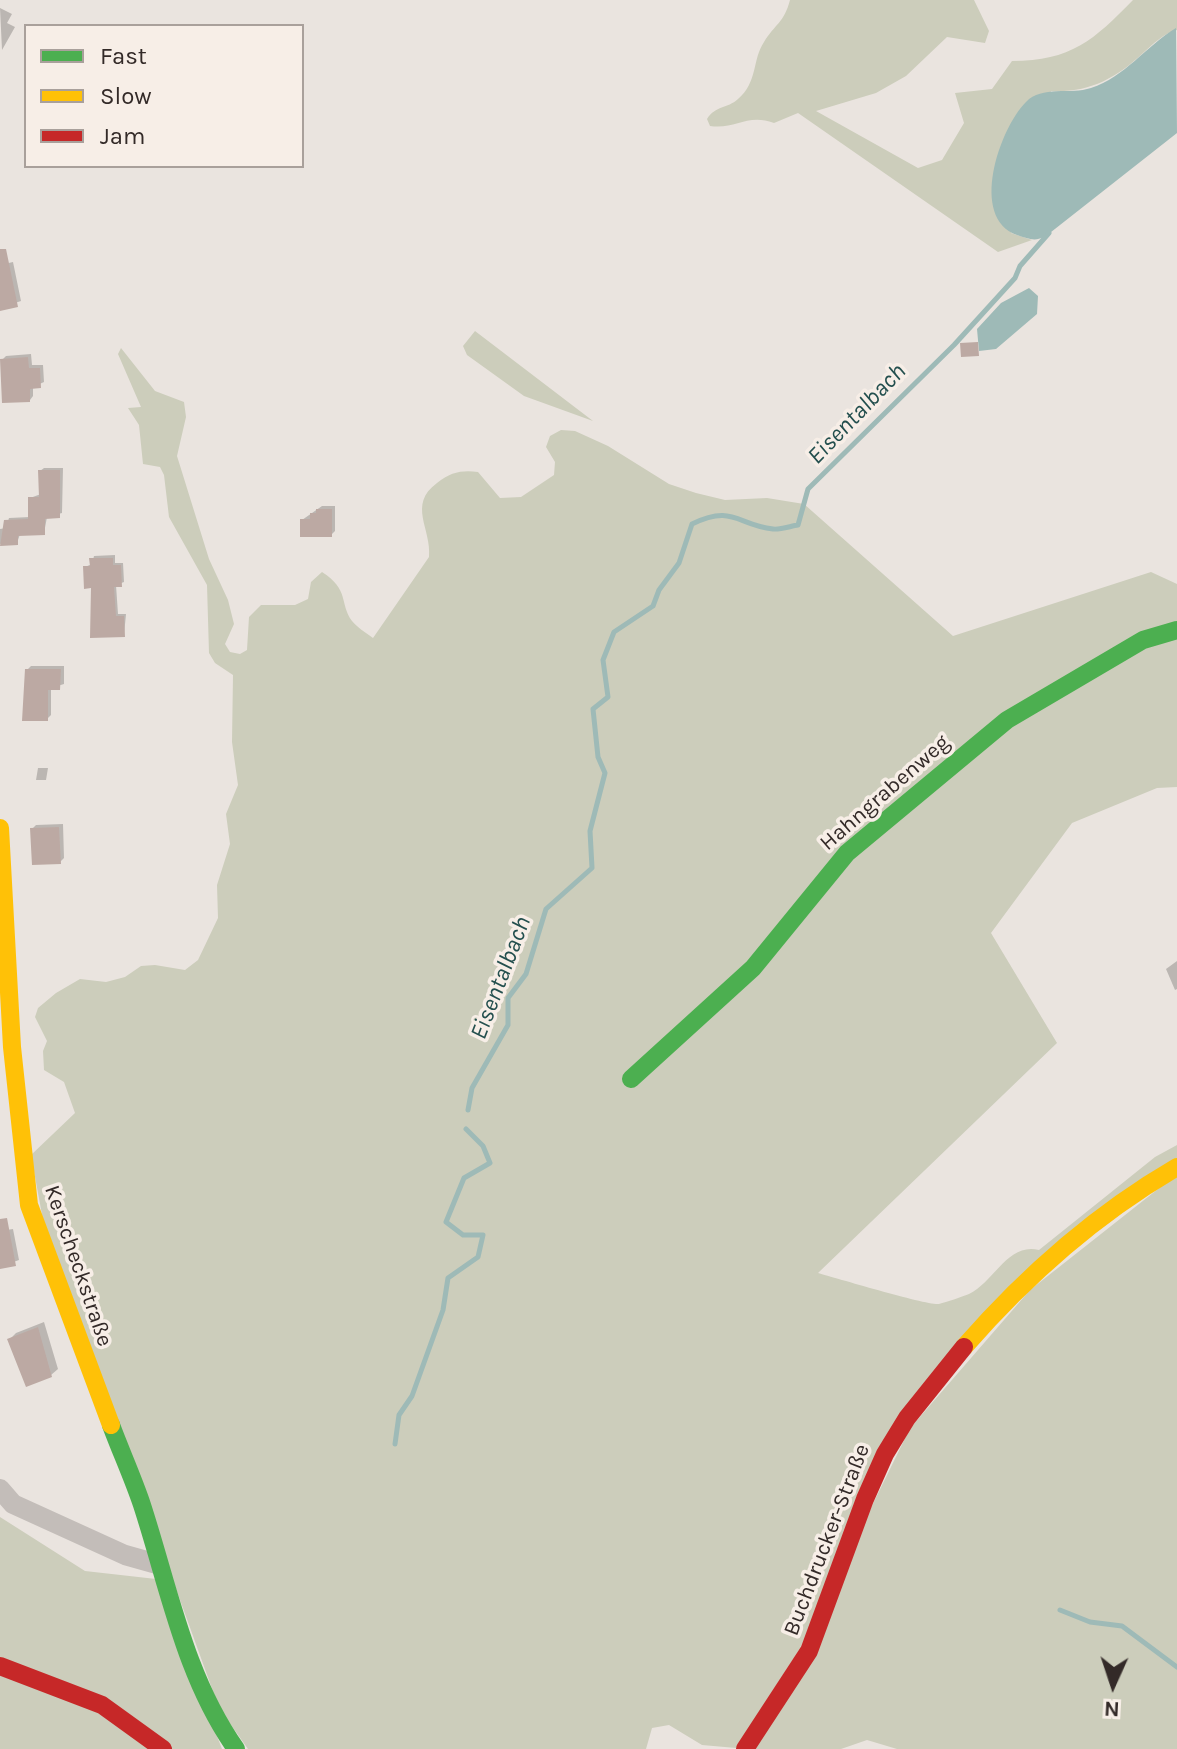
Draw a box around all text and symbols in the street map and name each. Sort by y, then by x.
legend [24,24,304,168]
text: Fast [100,42,147,70]
text: Slow [100,82,152,110]
text: Jam [100,122,145,150]
water label: Eisentalbach [802,358,912,470]
street label: Hahngrabenweg [815,730,955,856]
water label: Eisentalbach [464,913,538,1043]
street label: Kerscheckstraße [38,1182,118,1350]
street label: Buchdrucker-Straße [778,1441,876,1639]
north arrow [1073,1645,1153,1725]
text: N [1103,1696,1120,1722]

